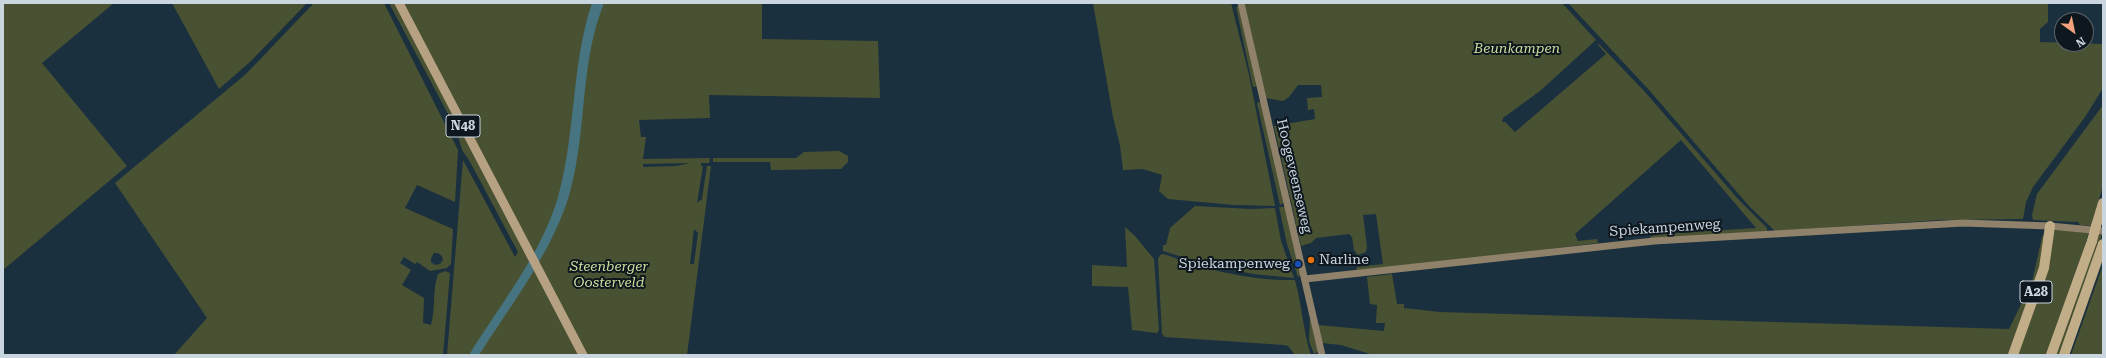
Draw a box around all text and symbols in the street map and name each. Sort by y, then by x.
north arrow [2054,12,2094,52]
text: N [2073,34,2087,49]
park label: Beunkampen [1474,41,1560,57]
road number: N48 [446,115,480,137]
street label: Hoogeveenseweg [1273,117,1315,235]
street label: Spiekampenweg [1609,216,1721,240]
place label: Narline [1319,252,1369,268]
marker: Narline [1306,255,1316,265]
place label: Spiekampenweg [1179,256,1290,272]
park label: Steenberger Oosterveld [570,259,648,292]
marker: Spiekampenweg [1293,259,1303,269]
road number: A28 [2020,281,2052,303]

